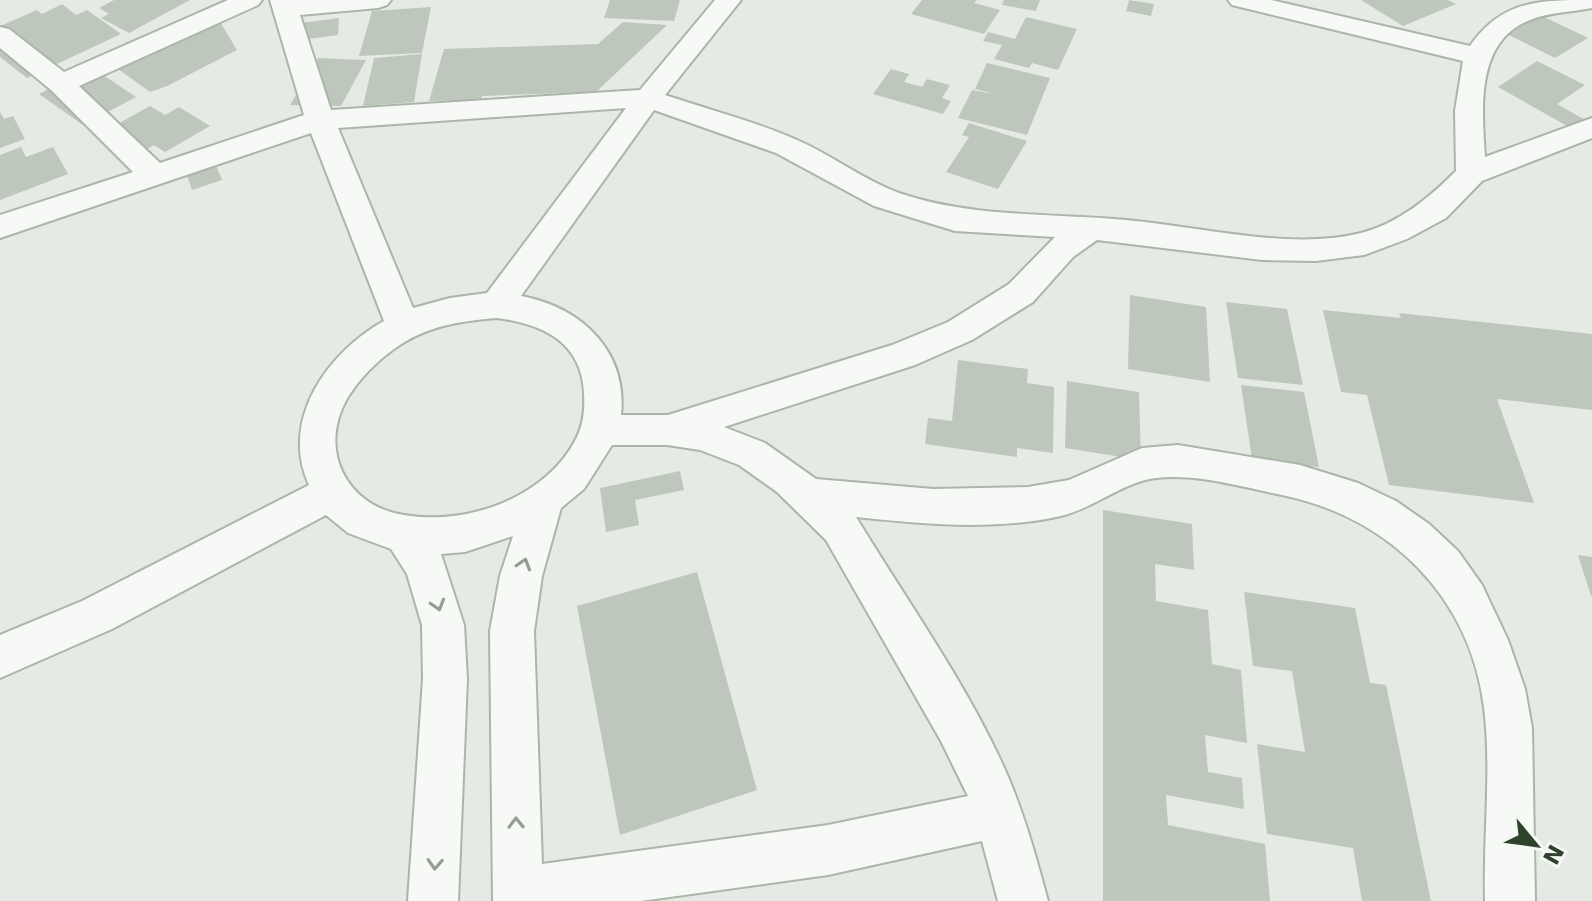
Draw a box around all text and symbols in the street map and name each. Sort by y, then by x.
one-way arrow [515,558,531,572]
one-way arrow [429,598,445,612]
north arrow [1496,805,1576,885]
one-way arrow [508,816,525,829]
text: N [1538,840,1568,869]
one-way arrow [427,858,444,871]

